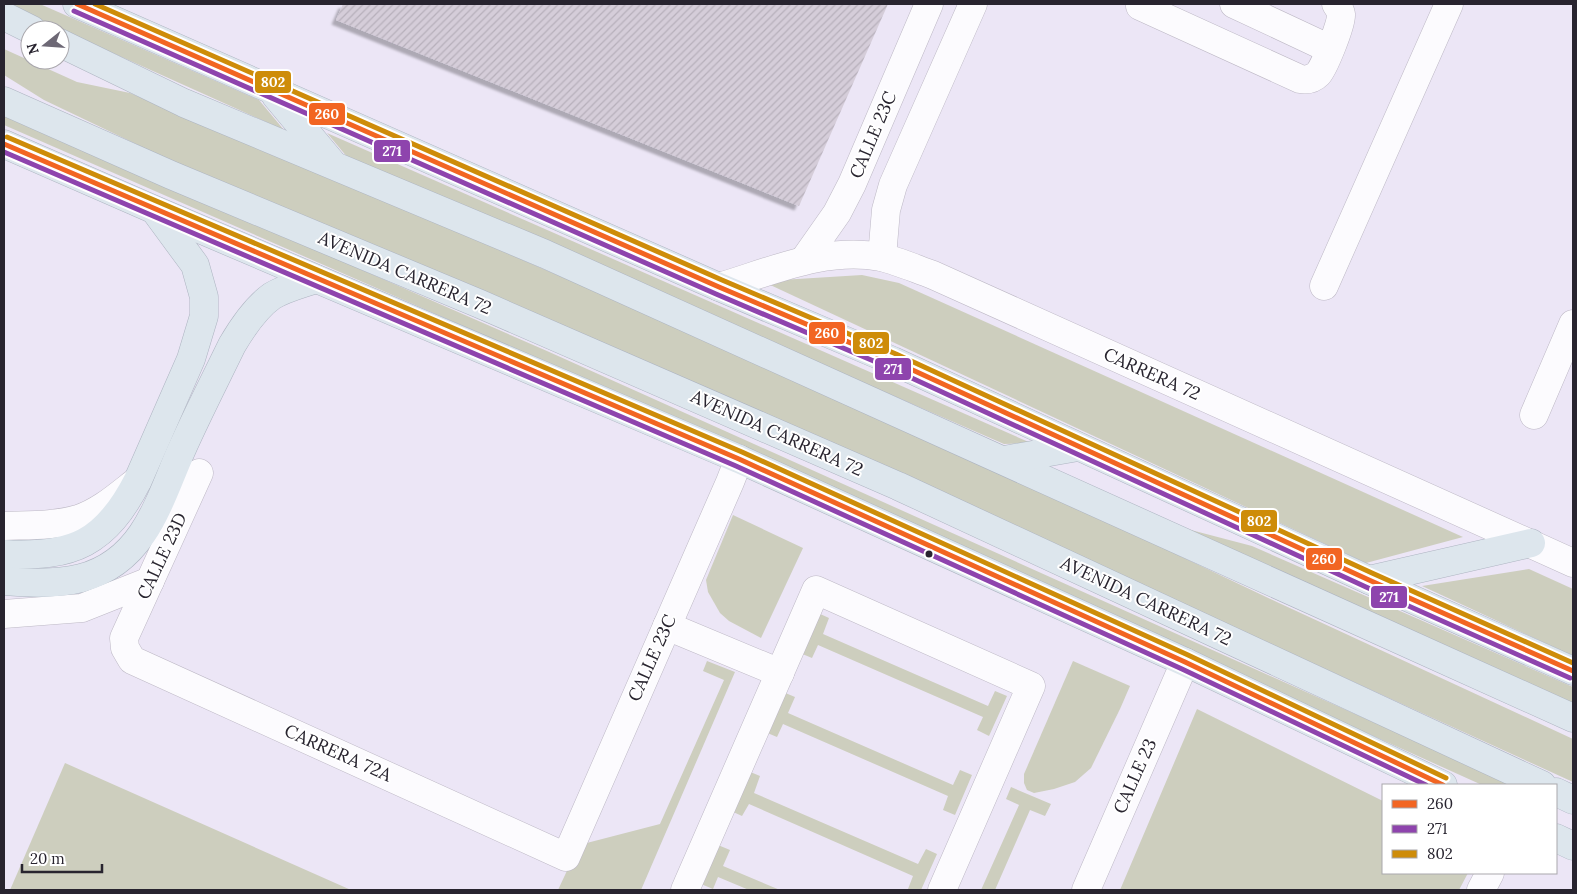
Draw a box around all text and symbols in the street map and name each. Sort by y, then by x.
north arrow [20,20,70,70]
text: N [22,41,43,57]
line badge: 802 [254,70,292,94]
text: 802 [261,73,285,91]
street label: CALLE 23C [844,87,901,182]
line badge: 260 [308,102,346,126]
text: 260 [315,105,339,123]
line badge: 271 [373,139,411,163]
text: 271 [382,142,402,160]
street label: AVENIDA CARRERA 72 [314,225,495,319]
line badge: 260 [808,321,846,345]
text: 260 [815,324,839,342]
line badge: 802 [852,331,890,355]
text: 802 [859,334,883,352]
street label: CARRERA 72 [1100,342,1204,405]
line badge: 271 [874,357,912,381]
text: 271 [883,360,903,378]
street label: AVENIDA CARRERA 72 [687,384,867,481]
street label: CALLE 23D [131,509,192,603]
line badge: 802 [1240,509,1278,533]
text: 802 [1247,512,1271,530]
line badge: 260 [1305,547,1343,571]
unlabelled marker [924,549,934,559]
street label: AVENIDA CARRERA 72 [1056,550,1235,650]
text: 260 [1312,550,1336,568]
line badge: 271 [1370,585,1408,609]
text: 271 [1379,588,1399,606]
street label: CALLE 23C [622,611,681,705]
street label: CARRERA 72A [281,719,396,787]
street label: CALLE 23 [1108,735,1161,817]
legend [1382,784,1557,874]
text: 260 [1427,794,1453,813]
text: 271 [1427,819,1447,838]
scale bar [22,842,102,874]
text: 802 [1427,844,1453,863]
text: 20 m [30,849,65,868]

